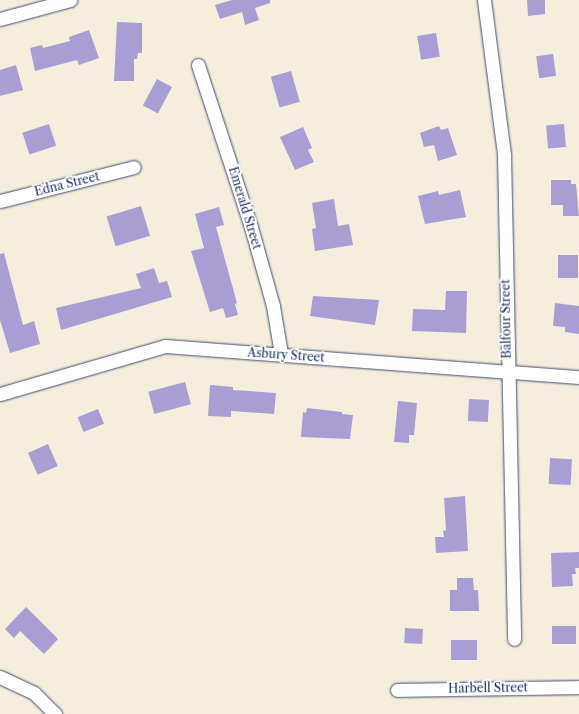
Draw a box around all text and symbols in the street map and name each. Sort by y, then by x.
street label: Emerald Street [226,165,264,251]
street label: Edna Street [33,169,101,199]
street label: Balfour Street [498,279,514,359]
street label: Asbury Street [247,345,325,365]
street label: Harbell Street [448,680,528,696]

